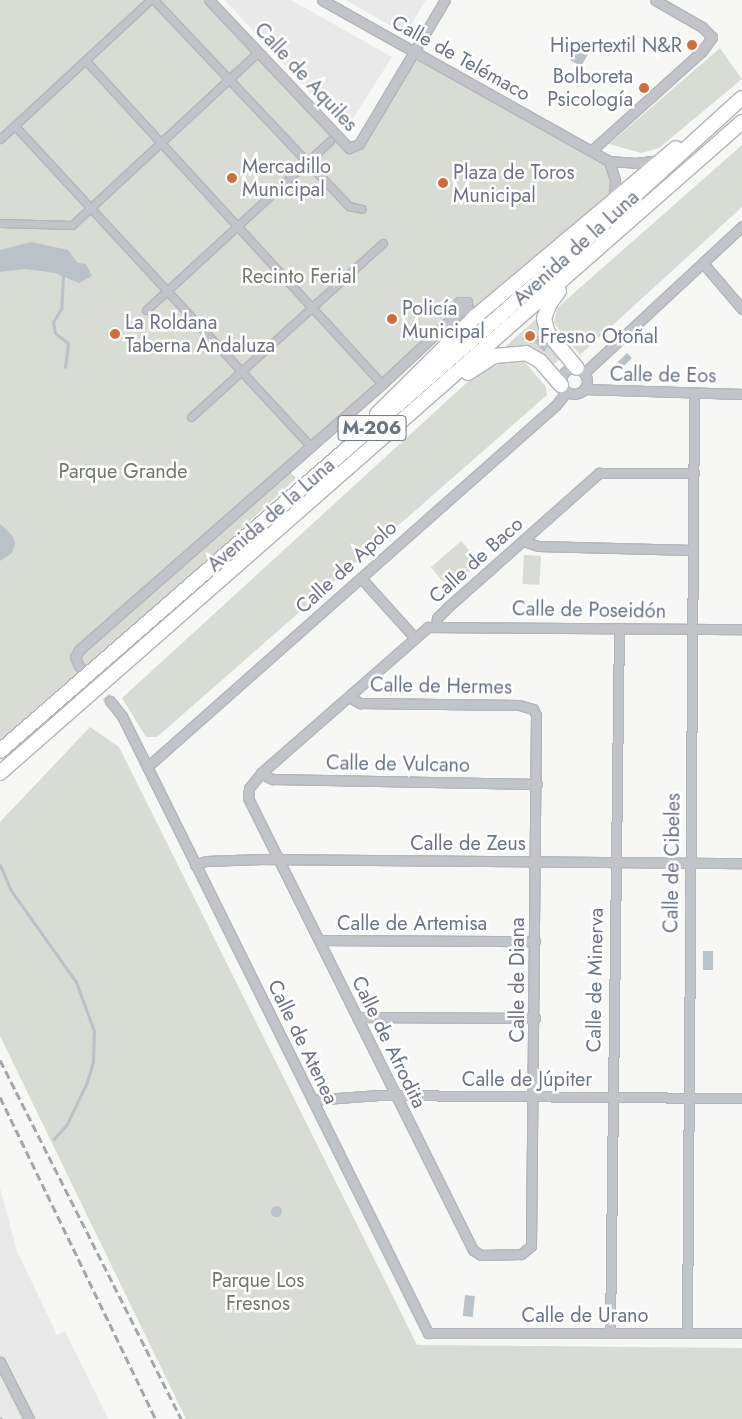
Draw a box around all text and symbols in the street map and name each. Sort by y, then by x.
street label: Calle de Telémaco [388,10,534,106]
street label: Calle de Aquiles [250,18,362,136]
place label: Hipertextil N&R [550,33,682,57]
marker: Hipertextil N&R [686,39,698,51]
place label: Bolboreta Psicología [547,64,633,111]
marker: Bolboreta Psicología [637,81,651,95]
place label: Mercadillo Municipal [242,155,331,202]
place label: Plaza de Toros Municipal [453,160,574,207]
marker: Mercadillo Municipal [226,172,238,184]
marker: Plaza de Toros Municipal [437,177,449,189]
street label: Avenida de la Luna [508,185,644,311]
park label: Recinto Ferial [242,264,356,288]
place label: Policía Municipal [402,296,485,343]
place label: La Roldana Taberna Andaluza [125,310,275,357]
marker: Policía Municipal [386,313,398,325]
place label: Fresno Otoñal [540,324,658,348]
marker: La Roldana Taberna Andaluza [109,328,121,340]
marker: Fresno Otoñal [524,330,536,342]
street label: Calle de Eos [610,362,716,388]
road number: M-206 [337,412,407,444]
street label: Avenida de la Luna [202,453,340,577]
park label: Parque Grande [59,459,187,483]
street label: Calle de Baco [424,512,528,608]
street label: Calle de Apolo [291,515,401,619]
street label: Calle de Poseidón [512,597,666,623]
street label: Calle de Hermes [370,673,512,699]
street label: Calle de Vulcano [326,751,470,777]
street label: Calle de Cibeles [659,793,685,933]
street label: Calle de Zeus [410,831,526,855]
street label: Calle de Minerva [582,908,608,1052]
street label: Calle de Artemisa [337,911,487,935]
street label: Calle de Diana [505,917,529,1043]
street label: Calle de Afrodita [347,972,431,1112]
street label: Calle de Atenea [263,976,343,1108]
street label: Calle de Júpiter [462,1067,592,1091]
park label: Parque Los Fresnos [212,1269,304,1316]
street label: Calle de Urano [522,1303,648,1327]

